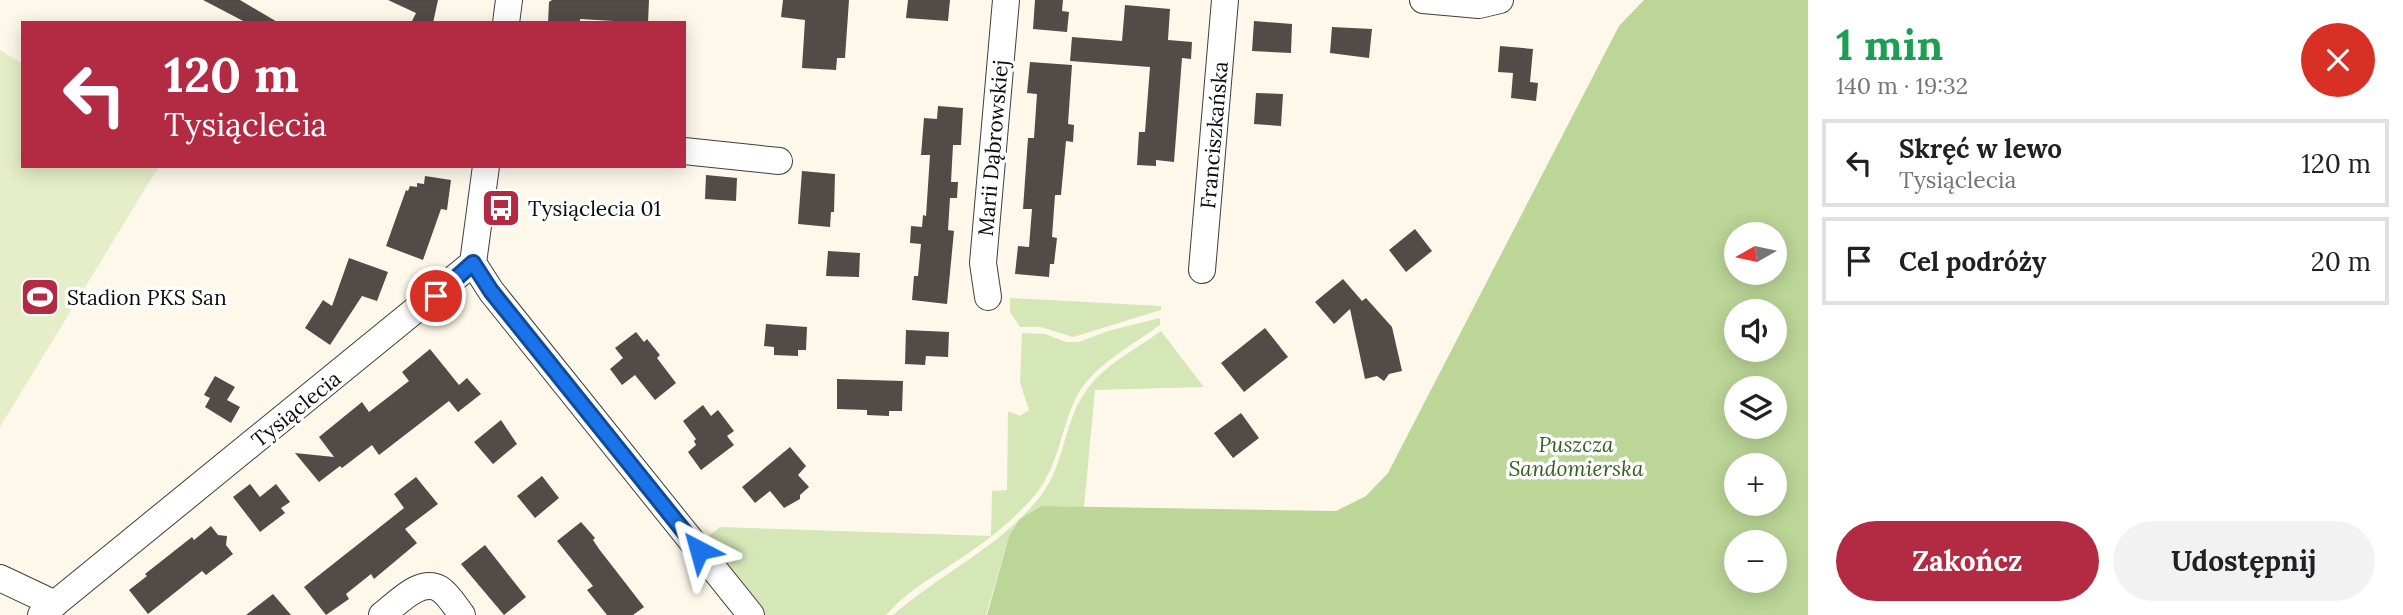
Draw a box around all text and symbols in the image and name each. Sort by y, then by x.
text: 1 min [1836,18,1943,72]
button: close [2301,23,2375,97]
text: 120 m [164,43,299,105]
icon: left [49,49,140,140]
street label: Marii Dąbrowskiej [972,59,1014,237]
street label: Franciszkańska [1194,60,1234,210]
text: 140 m · 19:32 [1836,71,1968,100]
text: Tysiąclecia [164,104,327,145]
text: Skręć w lewo [1899,132,2062,165]
icon: left [1840,144,1878,182]
text: 120 m [2301,147,2371,180]
text: Tysiąclecia [1899,165,2016,194]
bus stop icon: Tysiąclecia 01 [480,187,522,229]
place label: Tysiąclecia 01 [528,195,661,222]
north arrow [1724,222,1787,285]
map controls [1724,222,1787,593]
icon: arrive [1840,242,1878,280]
text: Cel podróży [1899,245,2046,278]
text: 20 m [2311,245,2371,278]
pin [406,266,466,326]
sports icon: Stadion PKS San [19,276,61,318]
icon: arrive [417,277,455,315]
place label: Stadion PKS San [67,284,227,311]
button: sound [1724,299,1787,362]
street label: Tysiąclecia [246,365,346,453]
button: layers [1724,376,1787,439]
park label: Puszcza Sandomierska [1508,431,1644,482]
button: + [1724,453,1787,516]
position arrow [662,513,736,587]
button: Zakończ [1836,521,2099,601]
button: Udostępnij [2113,521,2375,601]
button: − [1724,530,1787,593]

